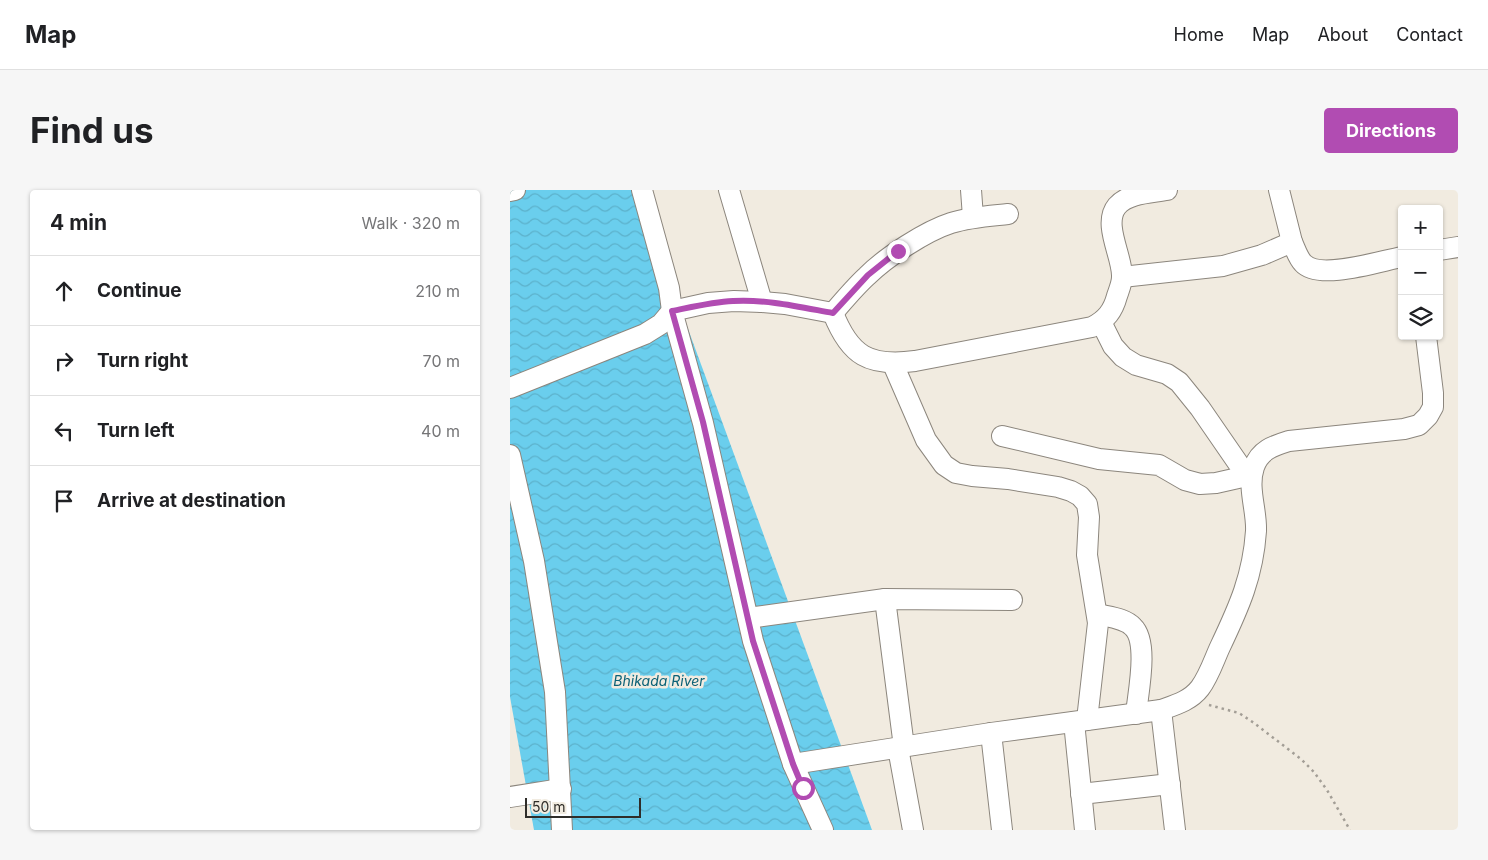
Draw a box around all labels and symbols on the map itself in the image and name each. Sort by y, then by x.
route end [887,240,910,263]
water label: Bhikada River [613,672,705,689]
route start [792,777,815,800]
scale bar [525,795,641,818]

